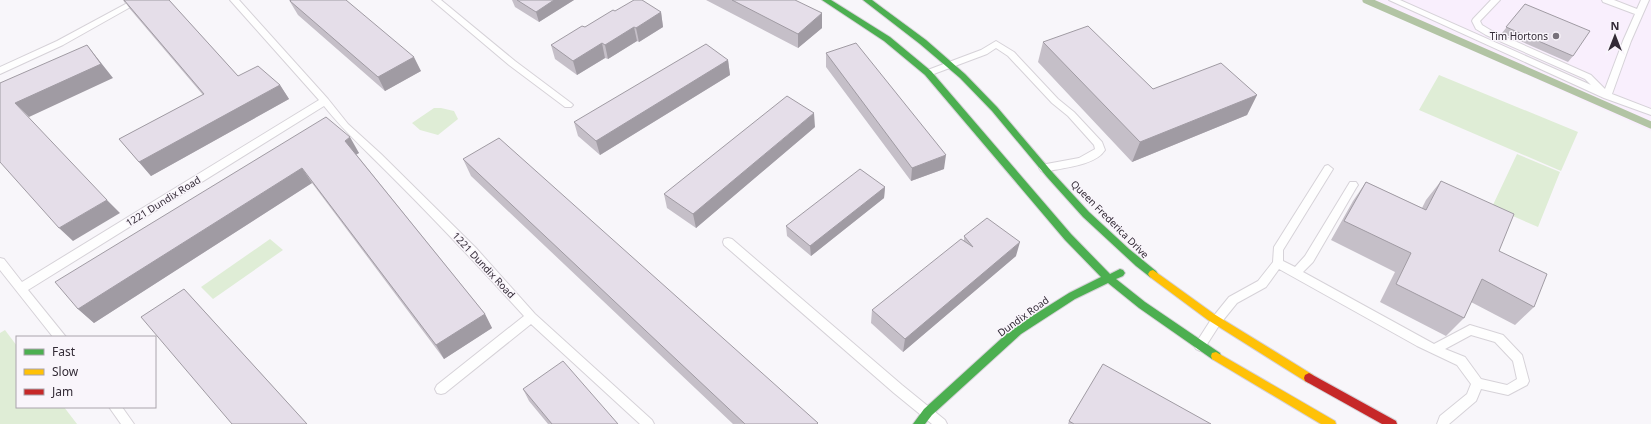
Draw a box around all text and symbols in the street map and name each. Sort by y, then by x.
north arrow [1595,16,1635,56]
text: N [1611,18,1619,33]
place label: Tim Hortons [1490,29,1548,43]
marker: Tim Hortons [1551,31,1561,41]
street label: 1221 Dundix Road [123,172,203,230]
street label: Queen Frederica Drive [1068,177,1152,261]
street label: 1221 Dundix Road [450,229,518,301]
street label: Dundix Road [994,293,1052,339]
legend [16,336,156,408]
text: Fast [52,343,76,360]
text: Slow [52,363,79,380]
text: Jam [51,383,73,400]

